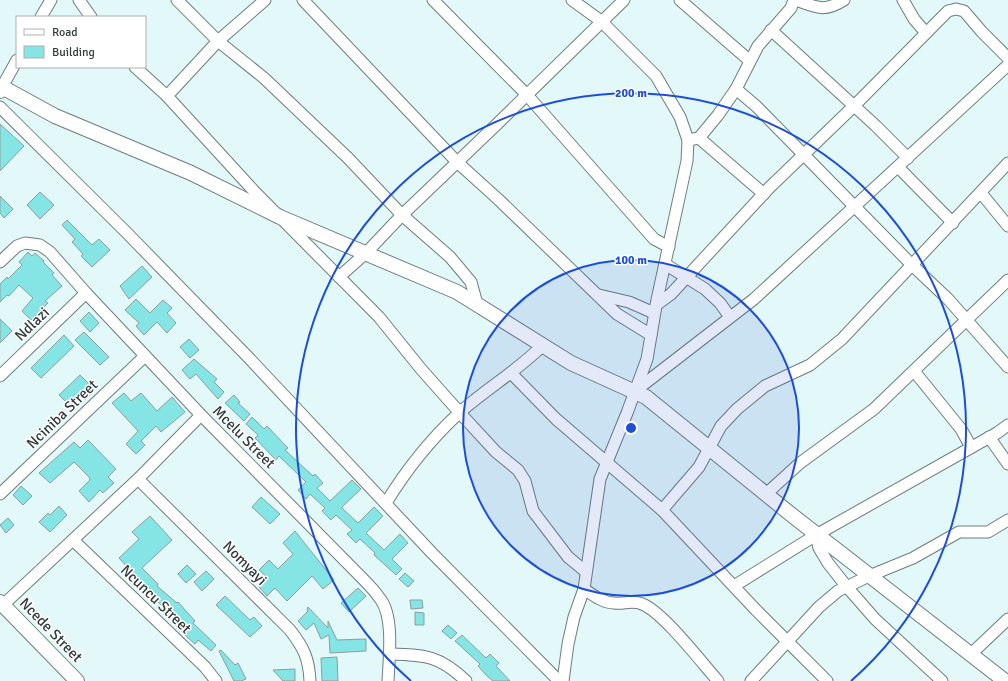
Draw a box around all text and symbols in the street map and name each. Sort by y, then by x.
legend [16,16,146,68]
text: Road [52,25,78,40]
text: Building [52,45,95,60]
text: 200 m [615,86,647,101]
text: 100 m [615,253,647,268]
street label: Ndlazi [11,303,53,345]
street label: Nciniba Street [23,376,101,452]
street label: Mcelu Street [209,402,279,472]
centre of rings [624,421,638,435]
street label: Nomyayi [219,537,271,589]
street label: Ncuncu Street [117,561,195,637]
street label: Ncede Street [16,594,86,666]

